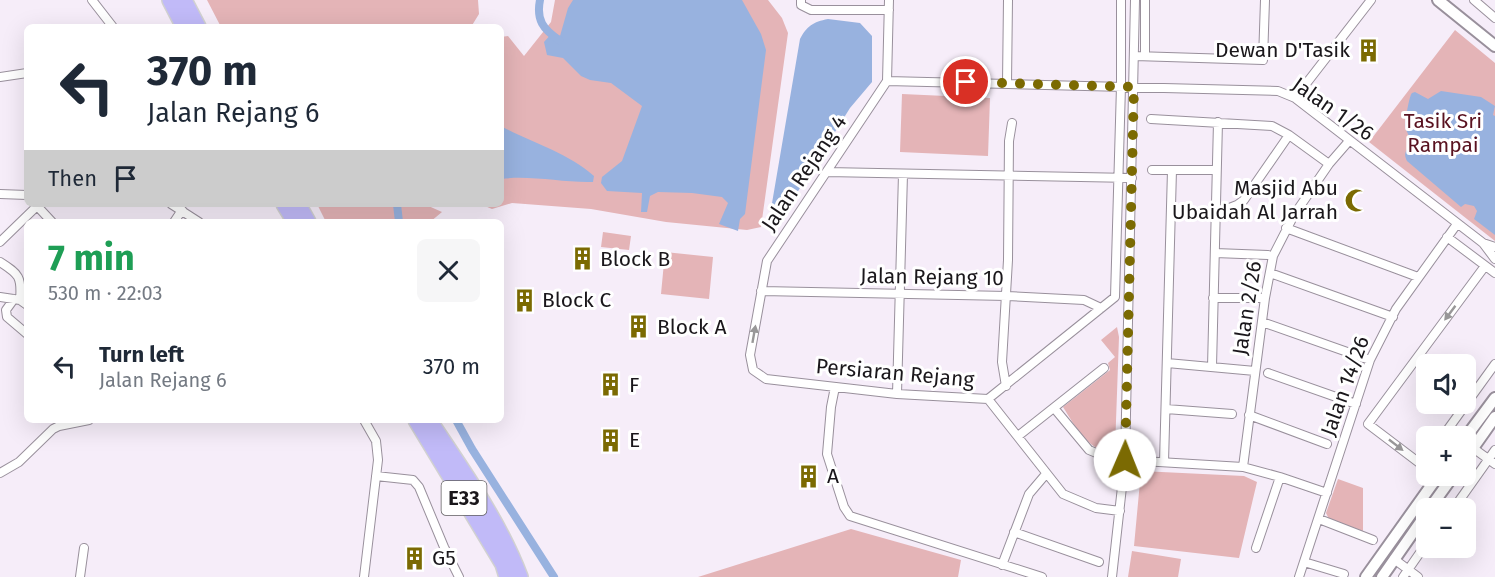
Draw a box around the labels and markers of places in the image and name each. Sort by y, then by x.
place label: Dewan D'Tasik [1215,37,1350,63]
building icon: Dewan D'Tasik [1355,37,1381,63]
pin [940,56,991,107]
place label: Masjid Abu Ubaidah Al Jarrah [1172,175,1338,225]
mosque icon: Masjid Abu Ubaidah Al Jarrah [1343,187,1369,213]
building icon: Block B [569,246,595,272]
place label: Block B [600,246,670,272]
building icon: Block C [511,287,537,313]
place label: Block C [542,287,611,313]
building icon: Block A [626,314,652,340]
place label: Block A [657,314,726,340]
building icon: F [598,372,624,398]
place label: F [629,372,639,398]
building icon: E [598,427,624,453]
place label: E [629,427,640,453]
building icon: A [796,463,822,489]
place label: A [827,463,839,489]
building icon: G5 [401,545,427,571]
place label: G5 [432,545,456,571]

